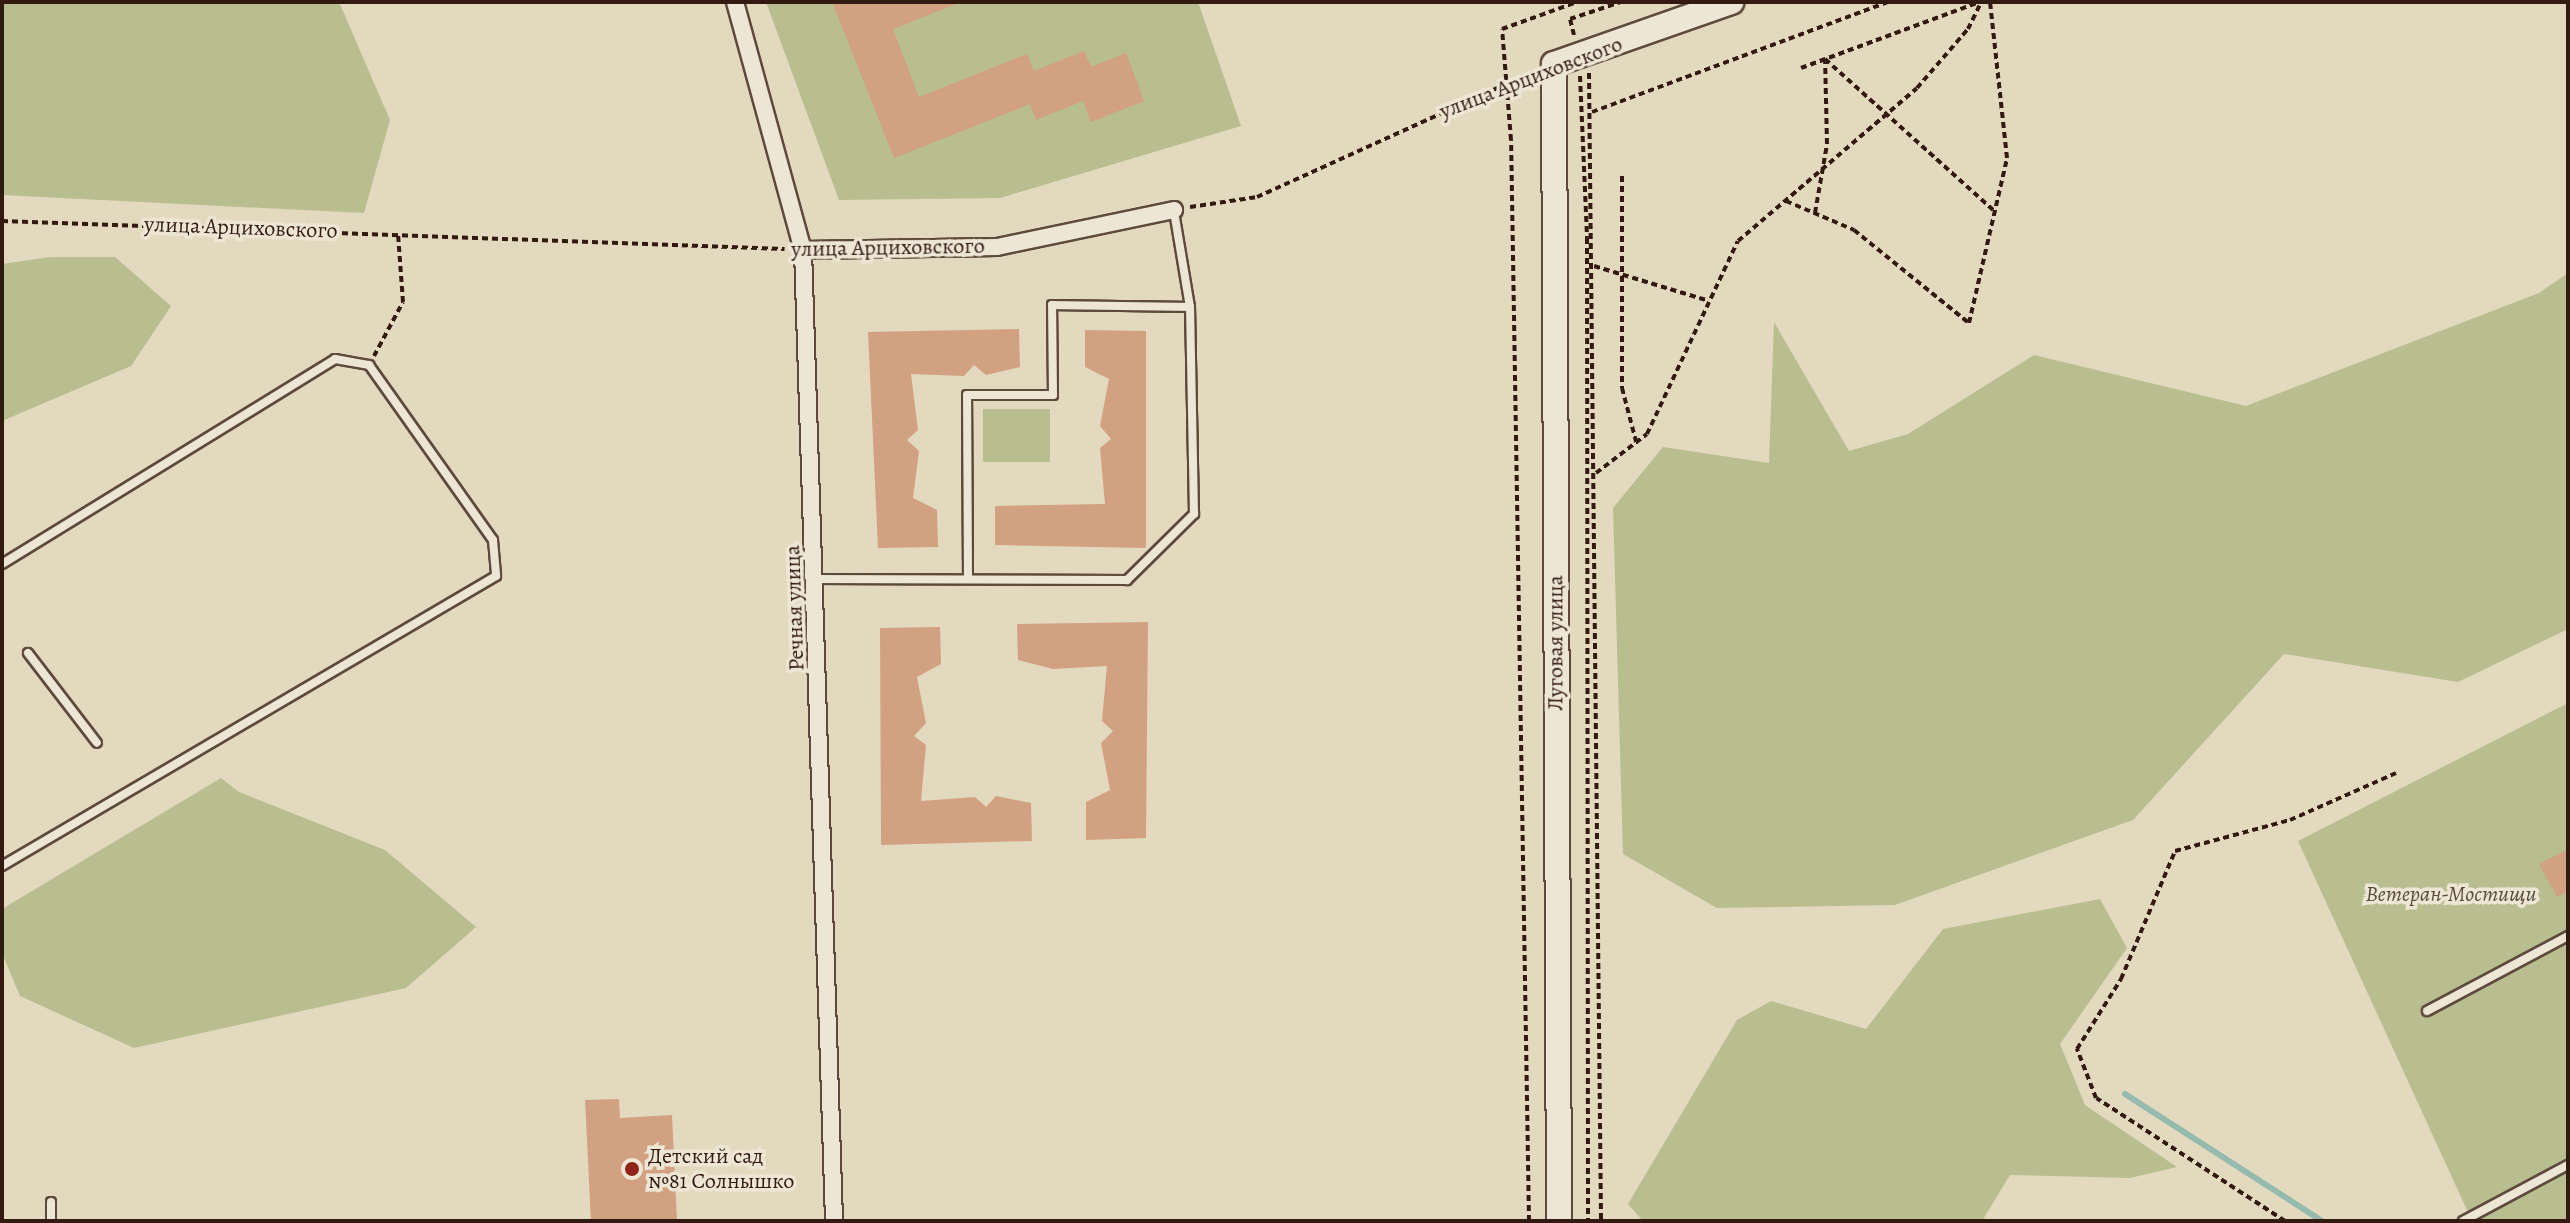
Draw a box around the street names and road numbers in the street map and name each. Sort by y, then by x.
street label: улица Арциховского [1436,31,1626,125]
street label: улица Арциховского [144,211,338,245]
street label: улица Арциховского [791,233,985,263]
street label: Речная улица [780,545,810,671]
street label: Луговая улица [1543,575,1569,711]

